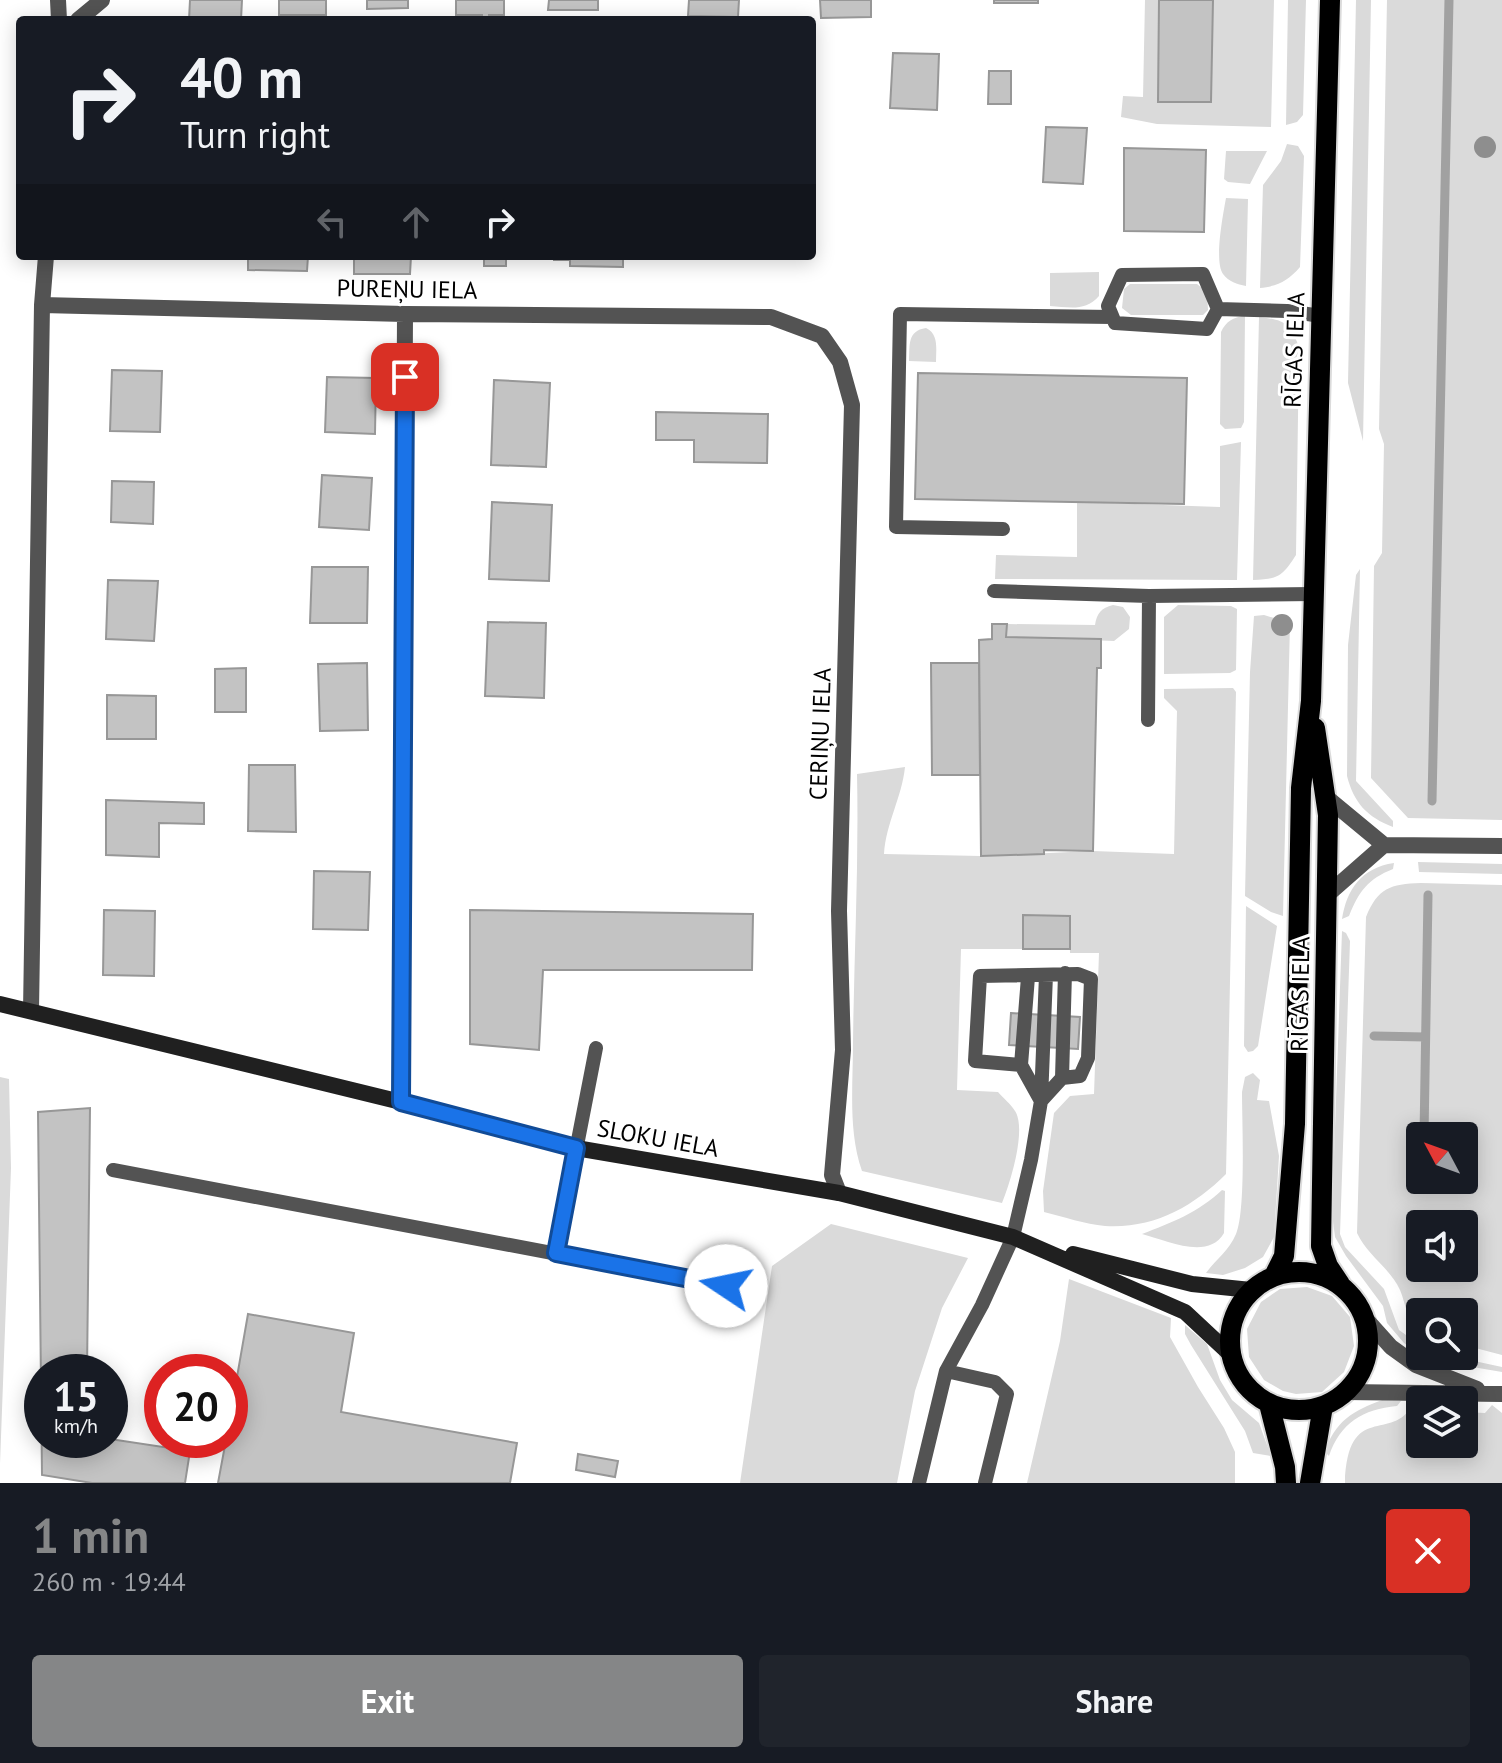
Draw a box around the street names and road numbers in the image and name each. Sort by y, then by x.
street label: PUREŅU IELA [336,272,478,306]
street label: RĪGAS IELA [1276,292,1312,408]
street label: CERIŅU IELA [802,667,838,801]
street label: RĪGAS IELA [1283,936,1317,1052]
street label: SLOKU IELA [595,1112,721,1164]

